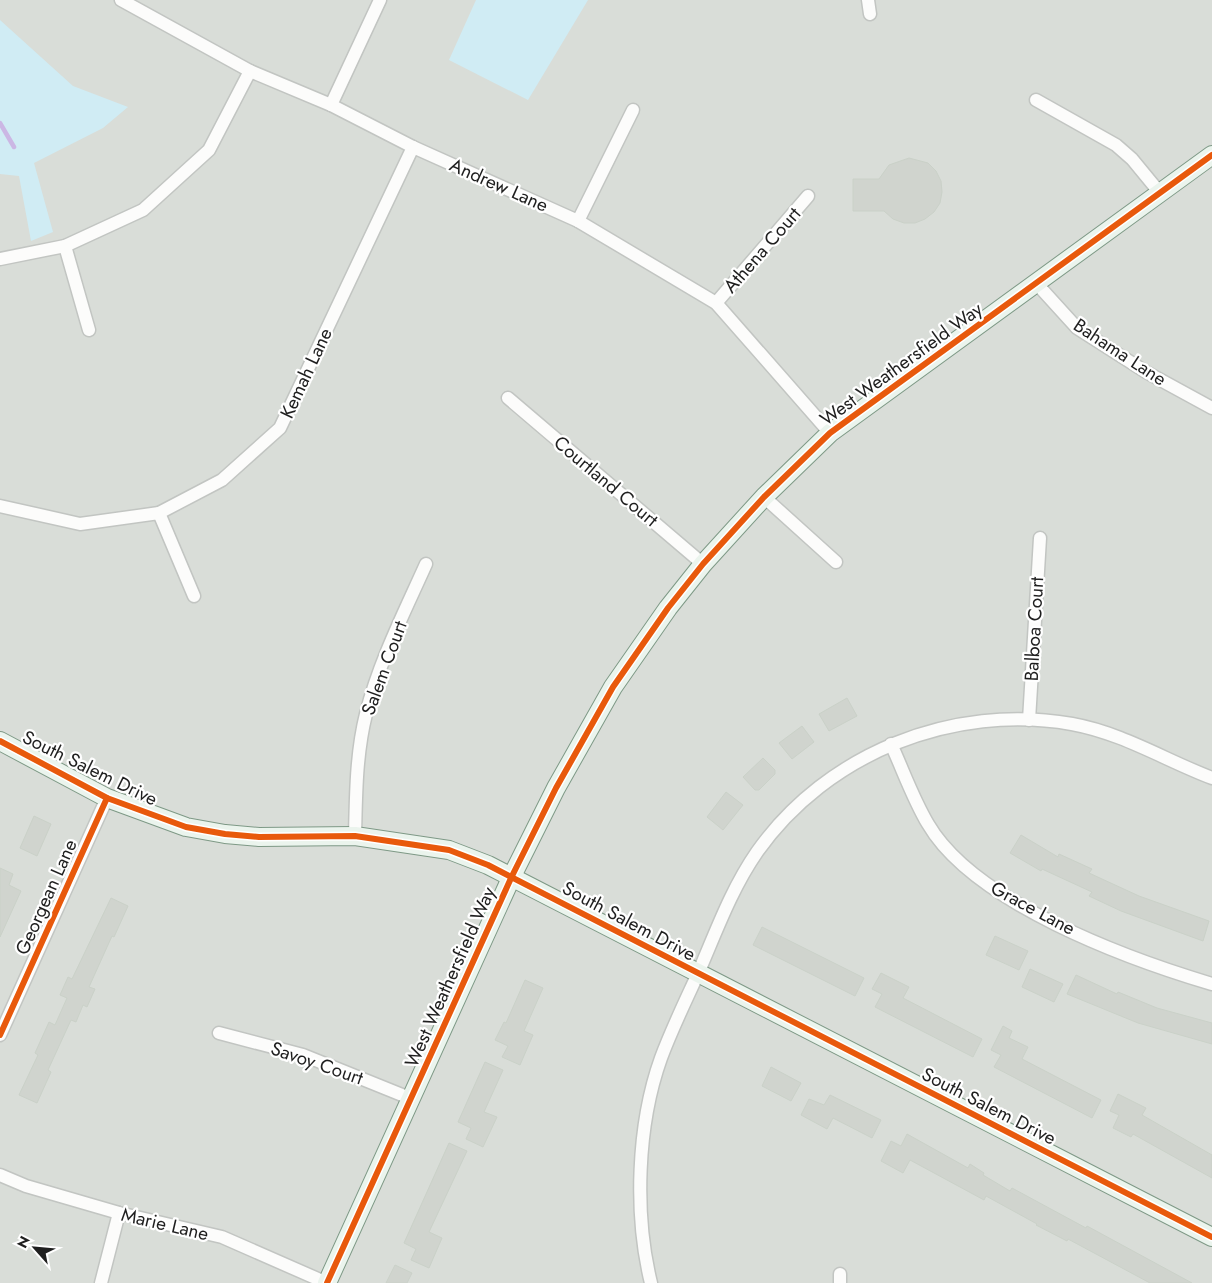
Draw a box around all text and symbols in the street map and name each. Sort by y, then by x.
street label: Andrew Lane [445,151,553,219]
street label: Athena Court [717,201,807,299]
street label: West Weathersfield Way [814,295,988,432]
street label: Bahama Lane [1068,312,1172,392]
street label: Kemah Lane [273,323,339,423]
street label: Courtland Court [548,429,664,533]
street label: Balboa Court [1018,576,1050,682]
street label: Salem Court [354,617,414,719]
street label: South Salem Drive [18,724,162,813]
street label: Georgean Lane [8,835,84,959]
street label: South Salem Drive [558,874,701,968]
street label: Grace Lane [986,874,1080,942]
street label: West Weathersfield Way [398,882,502,1072]
street label: Savoy Court [267,1035,367,1092]
street label: South Salem Drive [917,1060,1061,1152]
street label: Marie Lane [119,1201,212,1247]
north arrow [10,1223,60,1273]
text: N [12,1233,35,1252]

